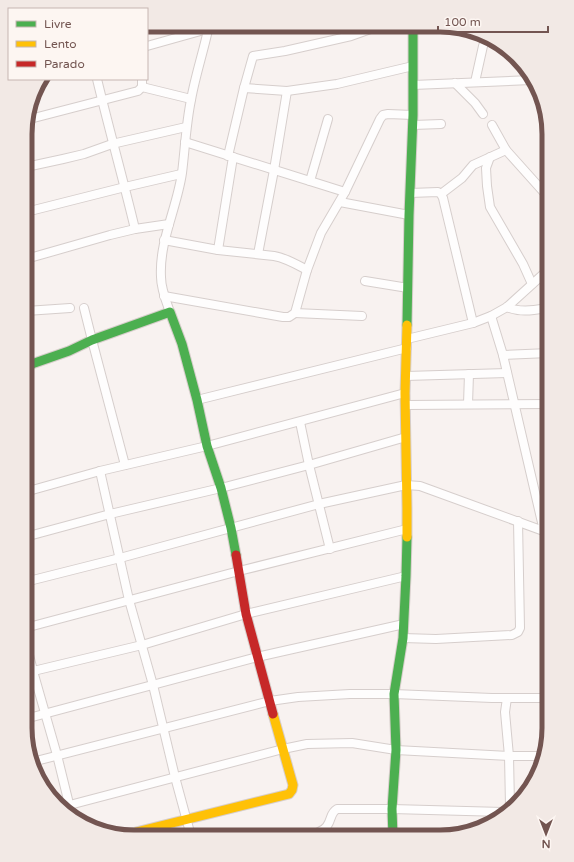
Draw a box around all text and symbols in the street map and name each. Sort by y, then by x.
legend [8,8,148,80]
scale bar [438,8,548,34]
text: 100 m [444,15,481,29]
text: Livre [44,17,72,31]
text: Lento [44,37,77,51]
text: Parado [44,57,85,71]
north arrow [526,814,566,854]
text: N [542,837,550,850]

